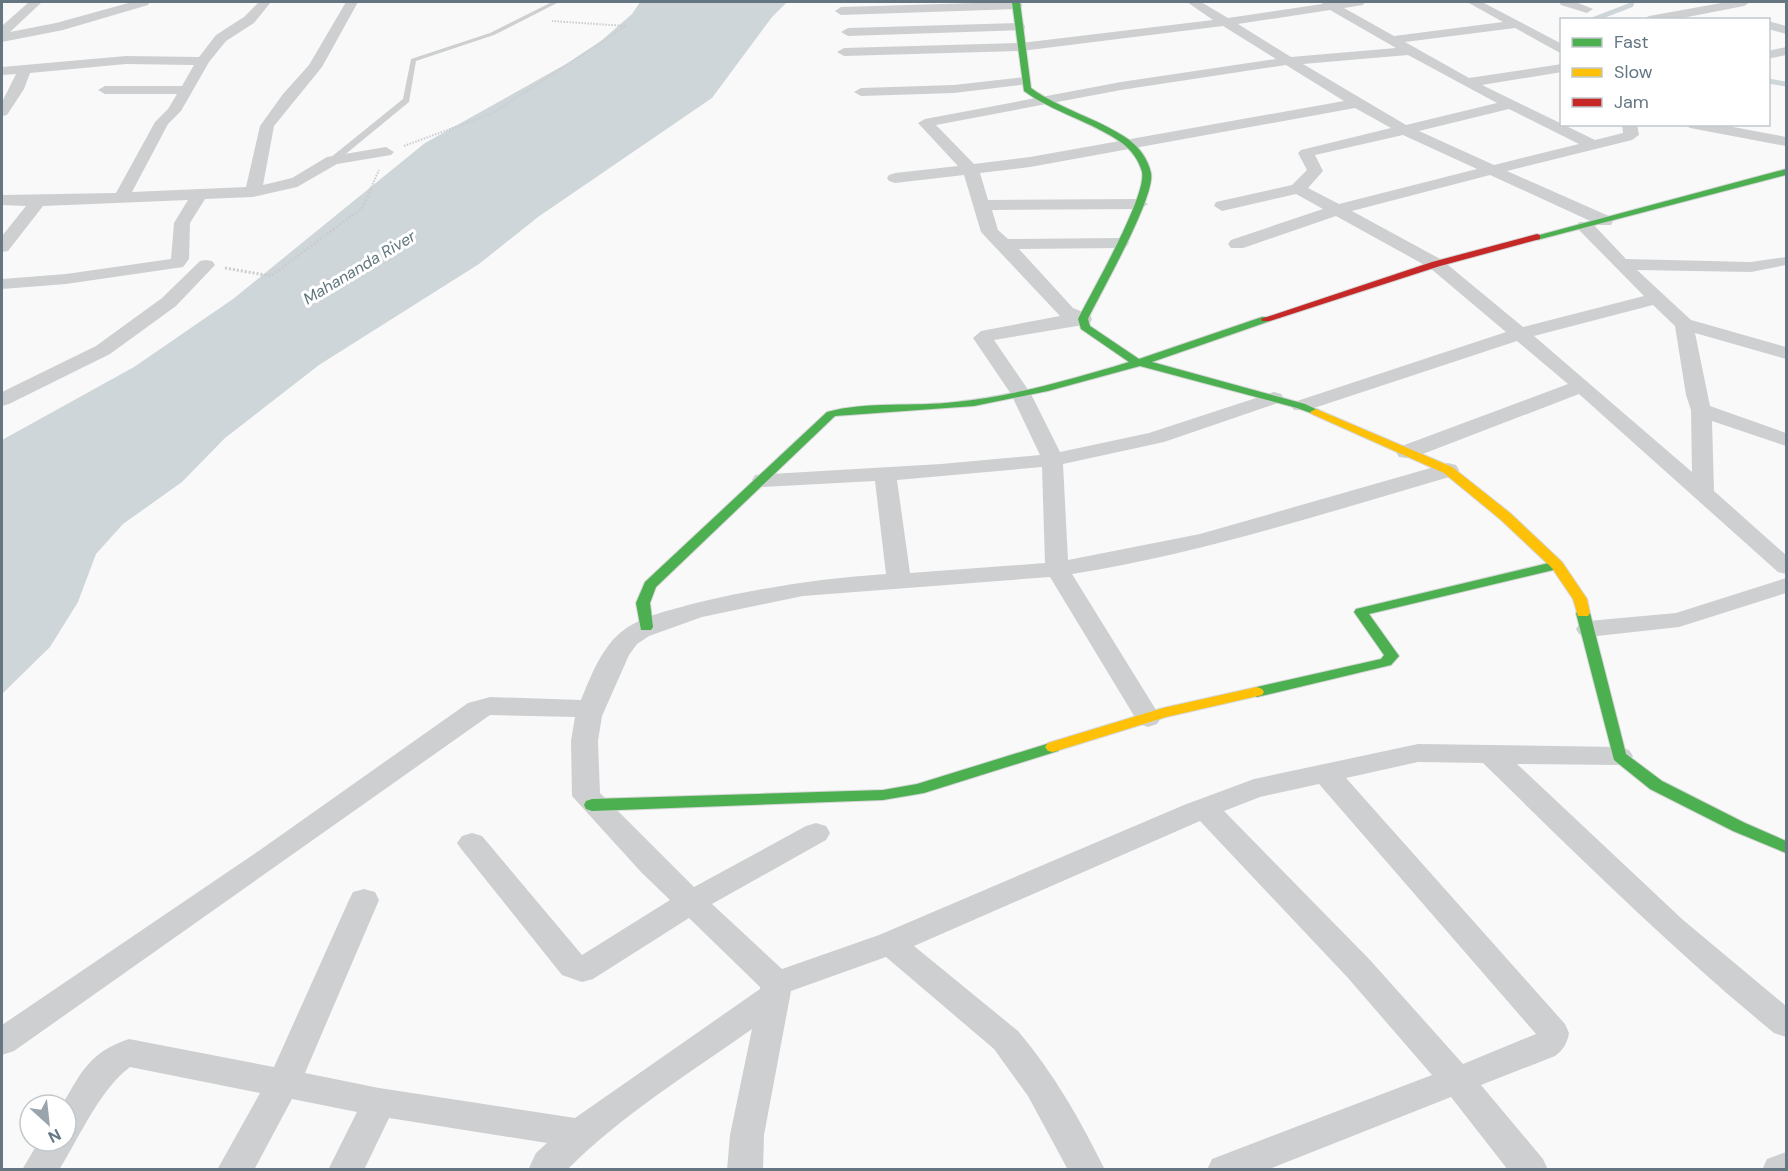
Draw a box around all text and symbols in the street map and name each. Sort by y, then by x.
legend [1560,18,1770,126]
text: Fast [1614,30,1649,54]
text: Slow [1614,60,1653,84]
text: Jam [1614,90,1649,114]
water label: Mahananda River [299,225,420,309]
north arrow [18,1093,78,1153]
text: N [45,1124,65,1148]

